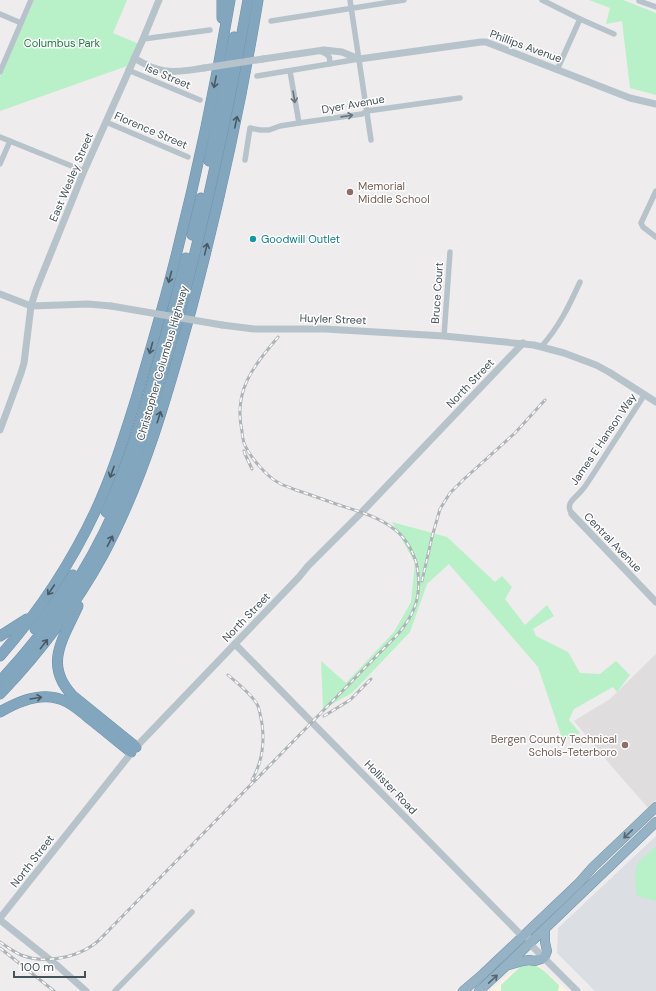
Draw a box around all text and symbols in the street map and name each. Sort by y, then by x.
street label: Phillips Avenue [488,26,564,66]
park label: Columbus Park [24,36,101,50]
street label: Ise Street [143,60,193,92]
one-way arrow [211,75,219,88]
one-way arrow [290,90,298,103]
street label: Dyer Avenue [320,92,386,116]
street label: Florence Street [112,108,190,152]
one-way arrow [340,112,353,120]
one-way arrow [232,116,240,129]
street label: East Wesley Street [46,130,96,224]
place label: Memorial Middle School [358,179,430,206]
marker: Memorial Middle School [345,187,355,197]
place label: Goodwill Outlet [261,232,340,246]
marker: Goodwill Outlet [248,234,258,244]
one-way arrow [203,243,211,256]
street label: Bruce Court [428,262,446,324]
one-way arrow [166,270,174,283]
street label: Christopher Columbus Highway [133,284,191,442]
street label: Huyler Street [299,311,367,327]
one-way arrow [147,341,154,354]
street label: North Street [443,356,497,410]
street label: James E Hanson Way [567,390,639,488]
one-way arrow [156,411,164,423]
one-way arrow [107,465,115,477]
street label: Central Avenue [581,509,645,575]
one-way arrow [107,536,114,548]
one-way arrow [47,584,55,595]
street label: North Street [219,590,273,644]
one-way arrow [40,639,49,650]
one-way arrow [29,694,42,702]
place label: Bergen County Technical Schols-Teterboro [491,732,617,759]
marker: Bergen County Technical Schols-Teterboro [620,740,630,750]
street label: Hollister Road [362,757,420,817]
one-way arrow [623,829,633,839]
street label: North Street [7,832,57,890]
scale bar [14,953,85,979]
text: 100 m [20,959,54,975]
one-way arrow [488,974,498,983]

